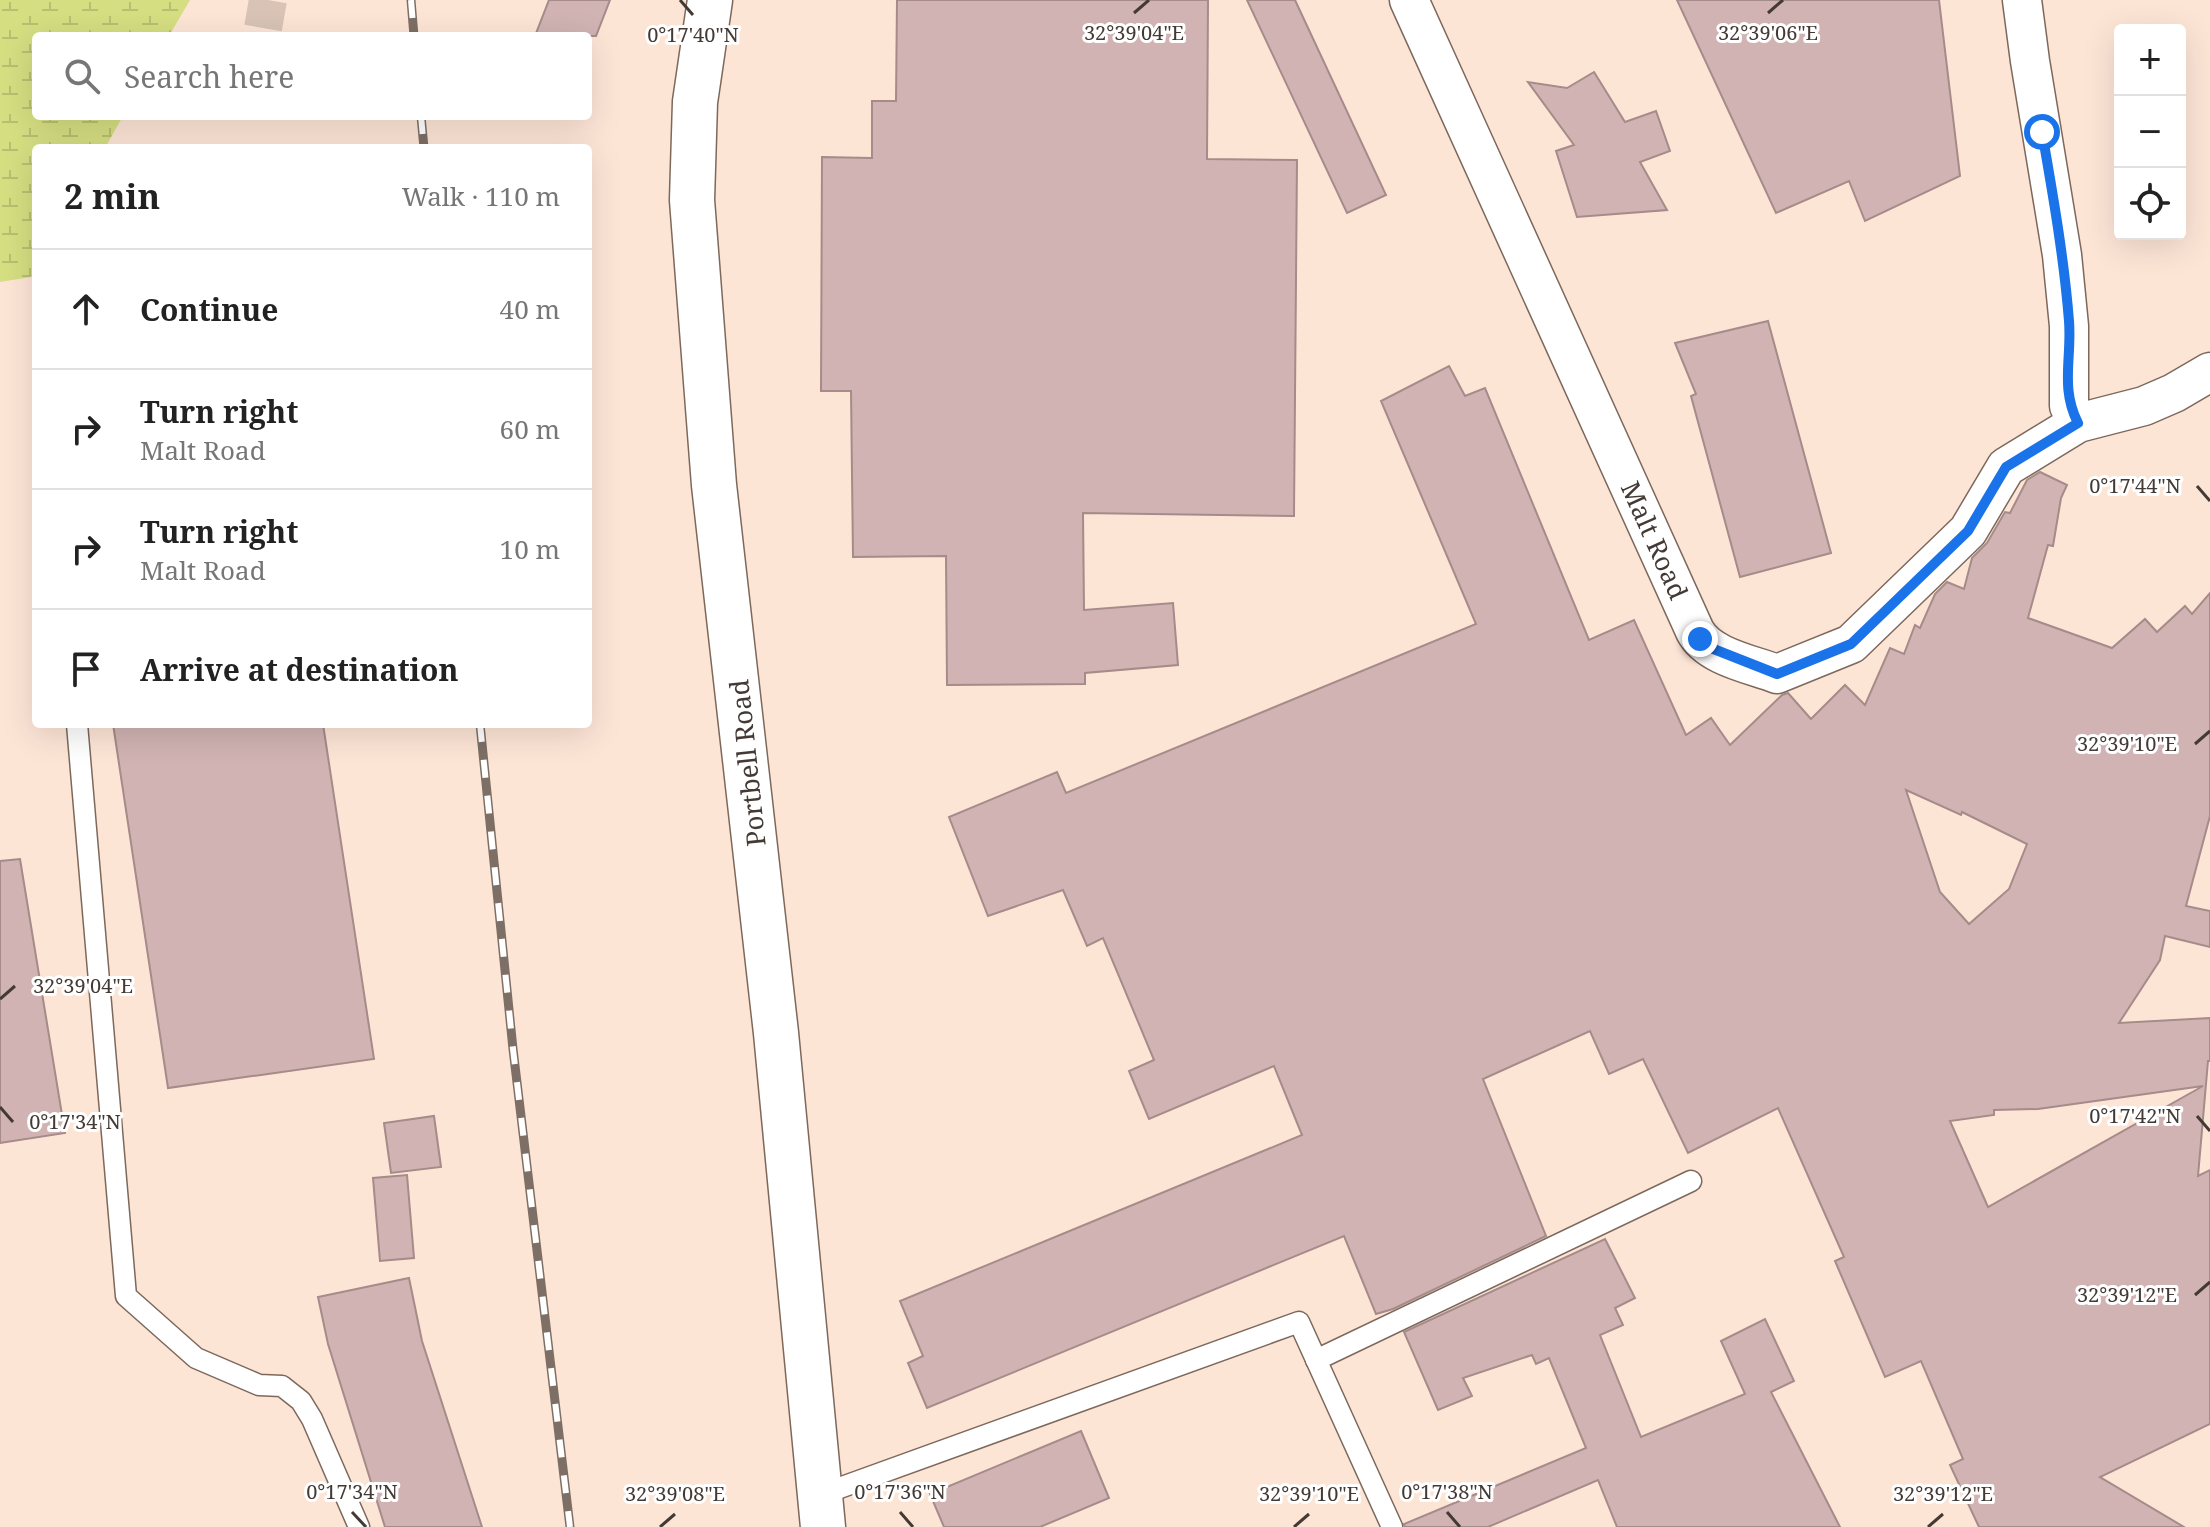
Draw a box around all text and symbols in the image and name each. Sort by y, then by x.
text: 32°39'04"E [1084,19,1184,46]
text: 32°39'06"E [1718,19,1818,46]
text: 0°17'40"N [647,21,739,48]
map controls [2114,24,2186,240]
button: + [2114,24,2186,96]
search box [32,32,592,120]
icon: search [60,54,104,98]
text: Search here [124,56,294,97]
button: − [2114,96,2186,168]
route start [2024,114,2060,150]
button: locate [2114,168,2186,240]
text: 2 min [64,173,160,219]
text: Walk · 110 m [402,178,560,214]
icon: ahead [64,287,108,331]
text: Continue [140,289,278,330]
text: 40 m [500,291,560,327]
text: Turn right [140,391,298,432]
icon: right [64,407,108,451]
text: 60 m [500,411,560,447]
text: Malt Road [140,432,266,468]
text: 0°17'44"N [2089,472,2181,499]
street label: Malt Road [1613,475,1697,605]
text: Turn right [140,511,298,552]
icon: right [64,527,108,571]
text: 10 m [500,531,560,567]
text: Malt Road [140,552,266,588]
route end [1682,621,1718,657]
icon: arrive [64,647,108,691]
text: Arrive at destination [140,649,459,690]
street label: Portbell Road [720,678,774,848]
text: 32°39'10"E [2077,730,2177,757]
text: 32°39'04"E [33,972,133,999]
text: 0°17'42"N [2089,1102,2181,1129]
text: 0°17'34"N [29,1108,121,1135]
text: 32°39'12"E [2077,1281,2177,1308]
text: 0°17'34"N [306,1478,398,1505]
text: 0°17'36"N [854,1478,946,1505]
text: 0°17'38"N [1401,1478,1493,1505]
text: 32°39'08"E [625,1480,725,1507]
text: 32°39'10"E [1259,1480,1359,1507]
text: 32°39'12"E [1893,1480,1993,1507]

